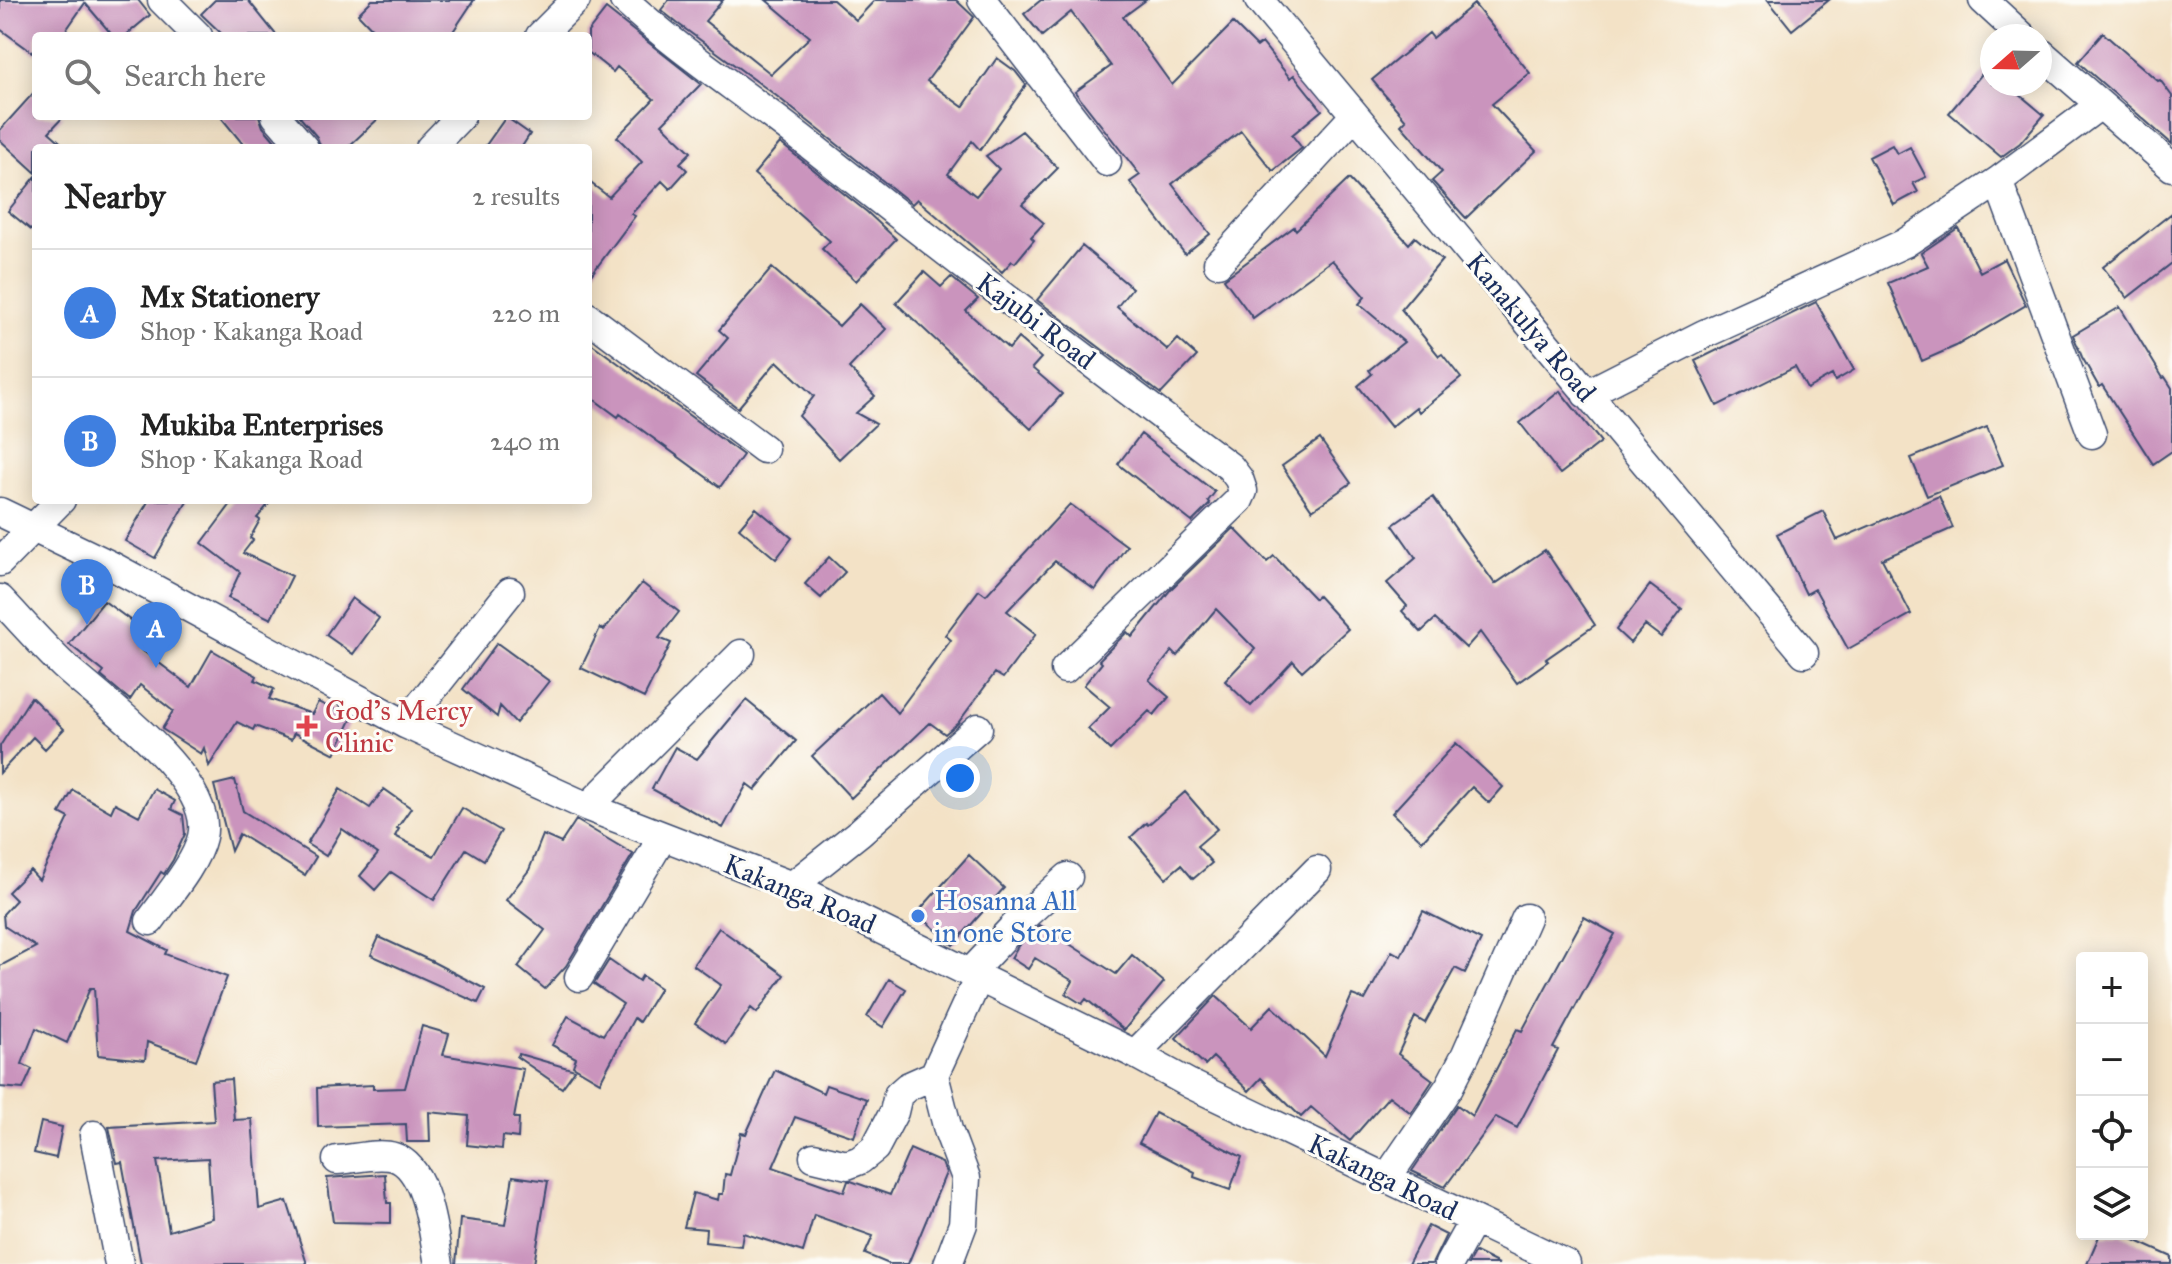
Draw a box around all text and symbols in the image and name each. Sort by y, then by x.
north arrow [1980,24,2052,96]
search box [32,32,592,120]
icon: search [60,54,104,98]
text: Search here [124,58,266,94]
text: Nearby [64,176,166,217]
text: 2 results [472,180,560,212]
street label: Kanakulya Road [1458,245,1604,409]
street label: Kajubi Road [969,265,1103,377]
text: Mx Stationery [140,279,319,315]
text: A [81,297,99,329]
text: 220 m [492,297,560,329]
text: Shop · Kakanga Road [140,315,363,347]
text: Mukiba Enterprises [140,407,383,443]
text: B [81,425,99,457]
text: 240 m [490,425,560,457]
text: Shop · Kakanga Road [140,443,363,475]
pin: B [61,559,113,625]
pin: A [130,602,182,668]
place label: God's Mercy Clinic [325,693,473,760]
marker: God's Mercy Clinic [296,715,318,737]
your location [940,758,980,798]
street label: Kakanga Road [718,846,882,942]
place label: Hosanna All in one Store [934,883,1077,950]
marker: Hosanna All in one Store [909,907,927,925]
map controls [2076,952,2148,1240]
button: + [2076,952,2148,1024]
button: − [2076,1024,2148,1096]
button: locate [2076,1096,2148,1168]
street label: Kakanga Road [1302,1126,1464,1228]
button: layers [2076,1168,2148,1240]

